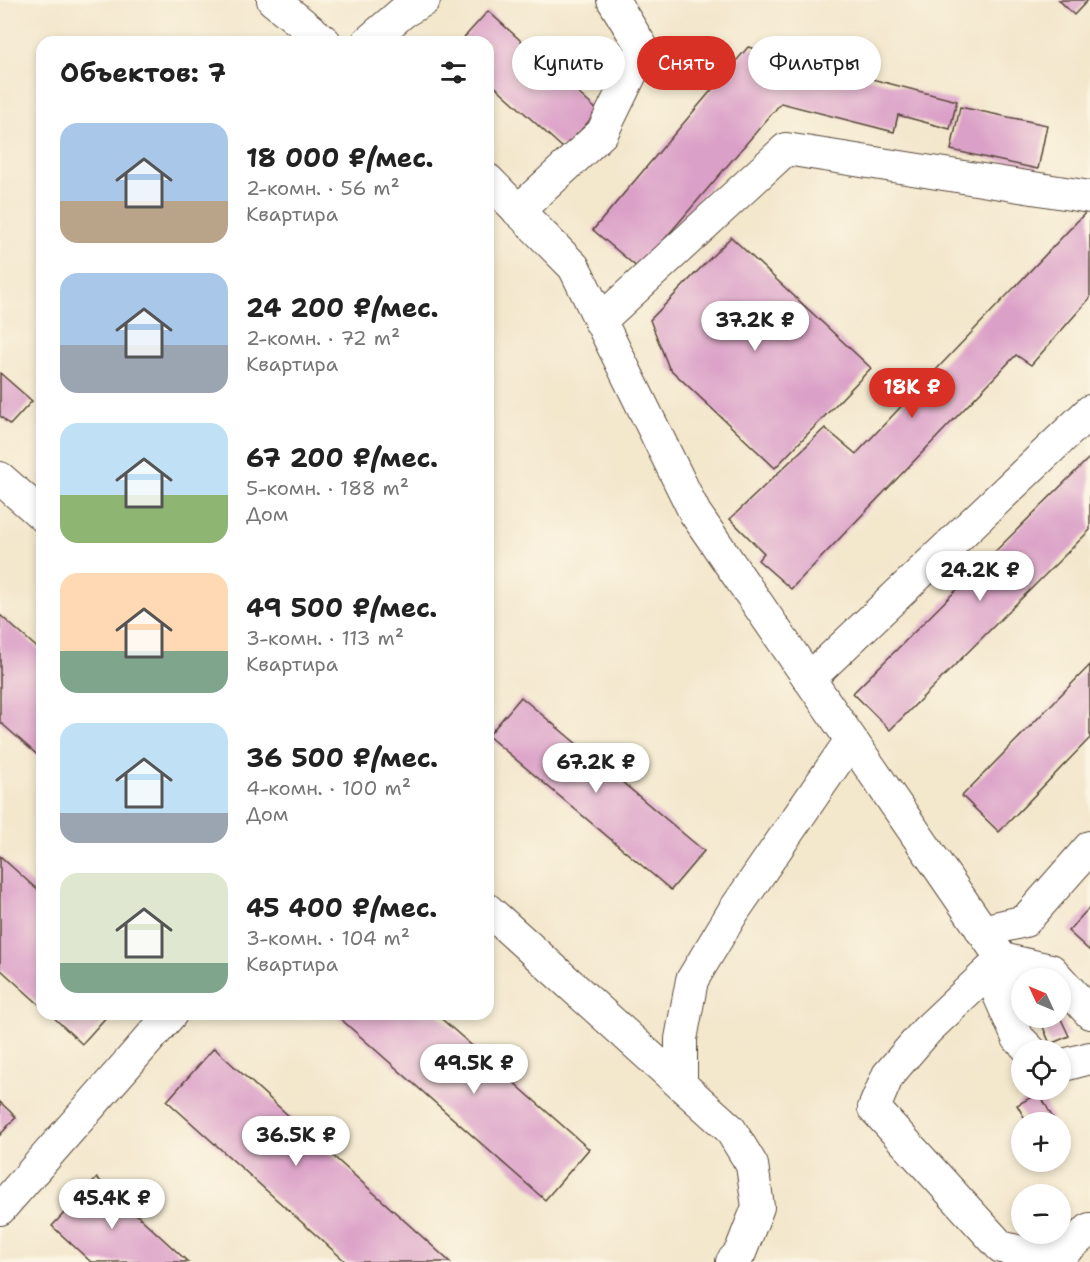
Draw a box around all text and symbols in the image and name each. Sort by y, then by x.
chip: Купить [512,36,625,90]
chip: Снять [637,36,736,90]
chip: Фильтры [748,36,881,90]
text: Объектов: 7 [60,55,226,90]
icon: filters [437,56,470,89]
text: 18 000 ₽/мес. [246,140,434,175]
icon: home [108,147,180,219]
text: 2-комн. · 56 m² [246,175,400,201]
text: Квартира [246,201,338,227]
text: 24 200 ₽/мес. [246,290,439,325]
icon: home [108,297,180,369]
pin: 37.2K ₽ [700,301,810,352]
text: 37.2K ₽ [715,307,795,333]
text: 2-комн. · 72 m² [246,325,400,351]
text: Квартира [246,351,338,377]
pin: 18K ₽ [870,368,954,419]
text: 18K ₽ [883,374,941,400]
text: 67 200 ₽/мес. [246,440,438,475]
icon: home [108,447,180,519]
text: 5-комн. · 188 m² [246,475,409,501]
text: Дом [246,501,288,527]
pin: 24.2K ₽ [925,551,1035,602]
text: 24.2K ₽ [940,557,1020,583]
text: 49 500 ₽/мес. [246,590,437,625]
icon: home [108,597,180,669]
text: 3-комн. · 113 m² [246,625,404,651]
text: Квартира [246,651,338,677]
text: 36 500 ₽/мес. [246,740,438,775]
pin: 67.2K ₽ [541,743,651,794]
icon: home [108,747,180,819]
text: 67.2K ₽ [556,749,636,775]
text: 4-комн. · 100 m² [246,775,411,801]
text: Дом [246,801,288,827]
text: 45 400 ₽/мес. [246,890,437,925]
icon: home [108,897,180,969]
text: 3-комн. · 104 m² [246,925,410,951]
text: Квартира [246,951,338,977]
north arrow [1011,968,1071,1028]
map controls [1011,968,1071,1244]
button: locate [1011,1040,1071,1100]
pin: 49.5K ₽ [419,1044,529,1095]
text: 49.5K ₽ [434,1050,514,1076]
button: + [1011,1112,1071,1172]
pin: 36.5K ₽ [241,1116,351,1167]
text: 36.5K ₽ [256,1122,336,1148]
pin: 45.4K ₽ [57,1179,167,1230]
button: − [1011,1184,1071,1244]
text: 45.4K ₽ [73,1185,151,1211]

